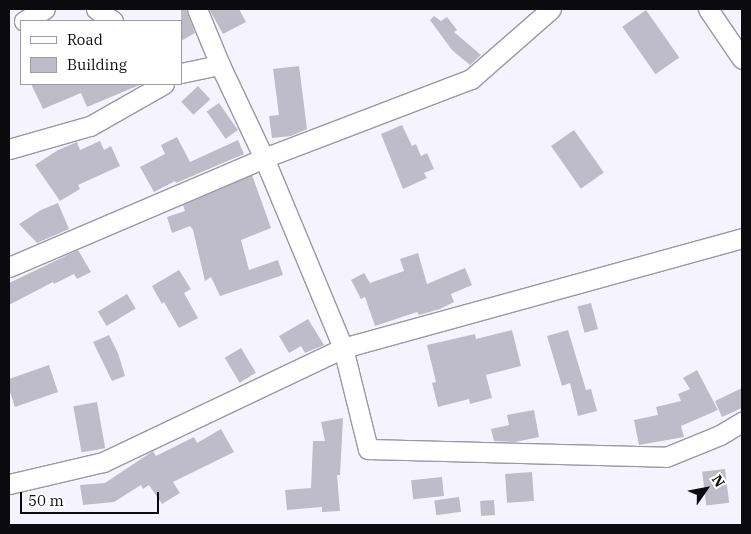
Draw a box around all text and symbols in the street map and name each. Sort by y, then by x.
legend [20,20,182,85]
text: Road [67,30,103,49]
text: Building [67,55,127,74]
north arrow [681,464,731,514]
text: N [708,471,729,490]
scale bar [22,482,161,514]
text: 50 m [28,491,64,510]

